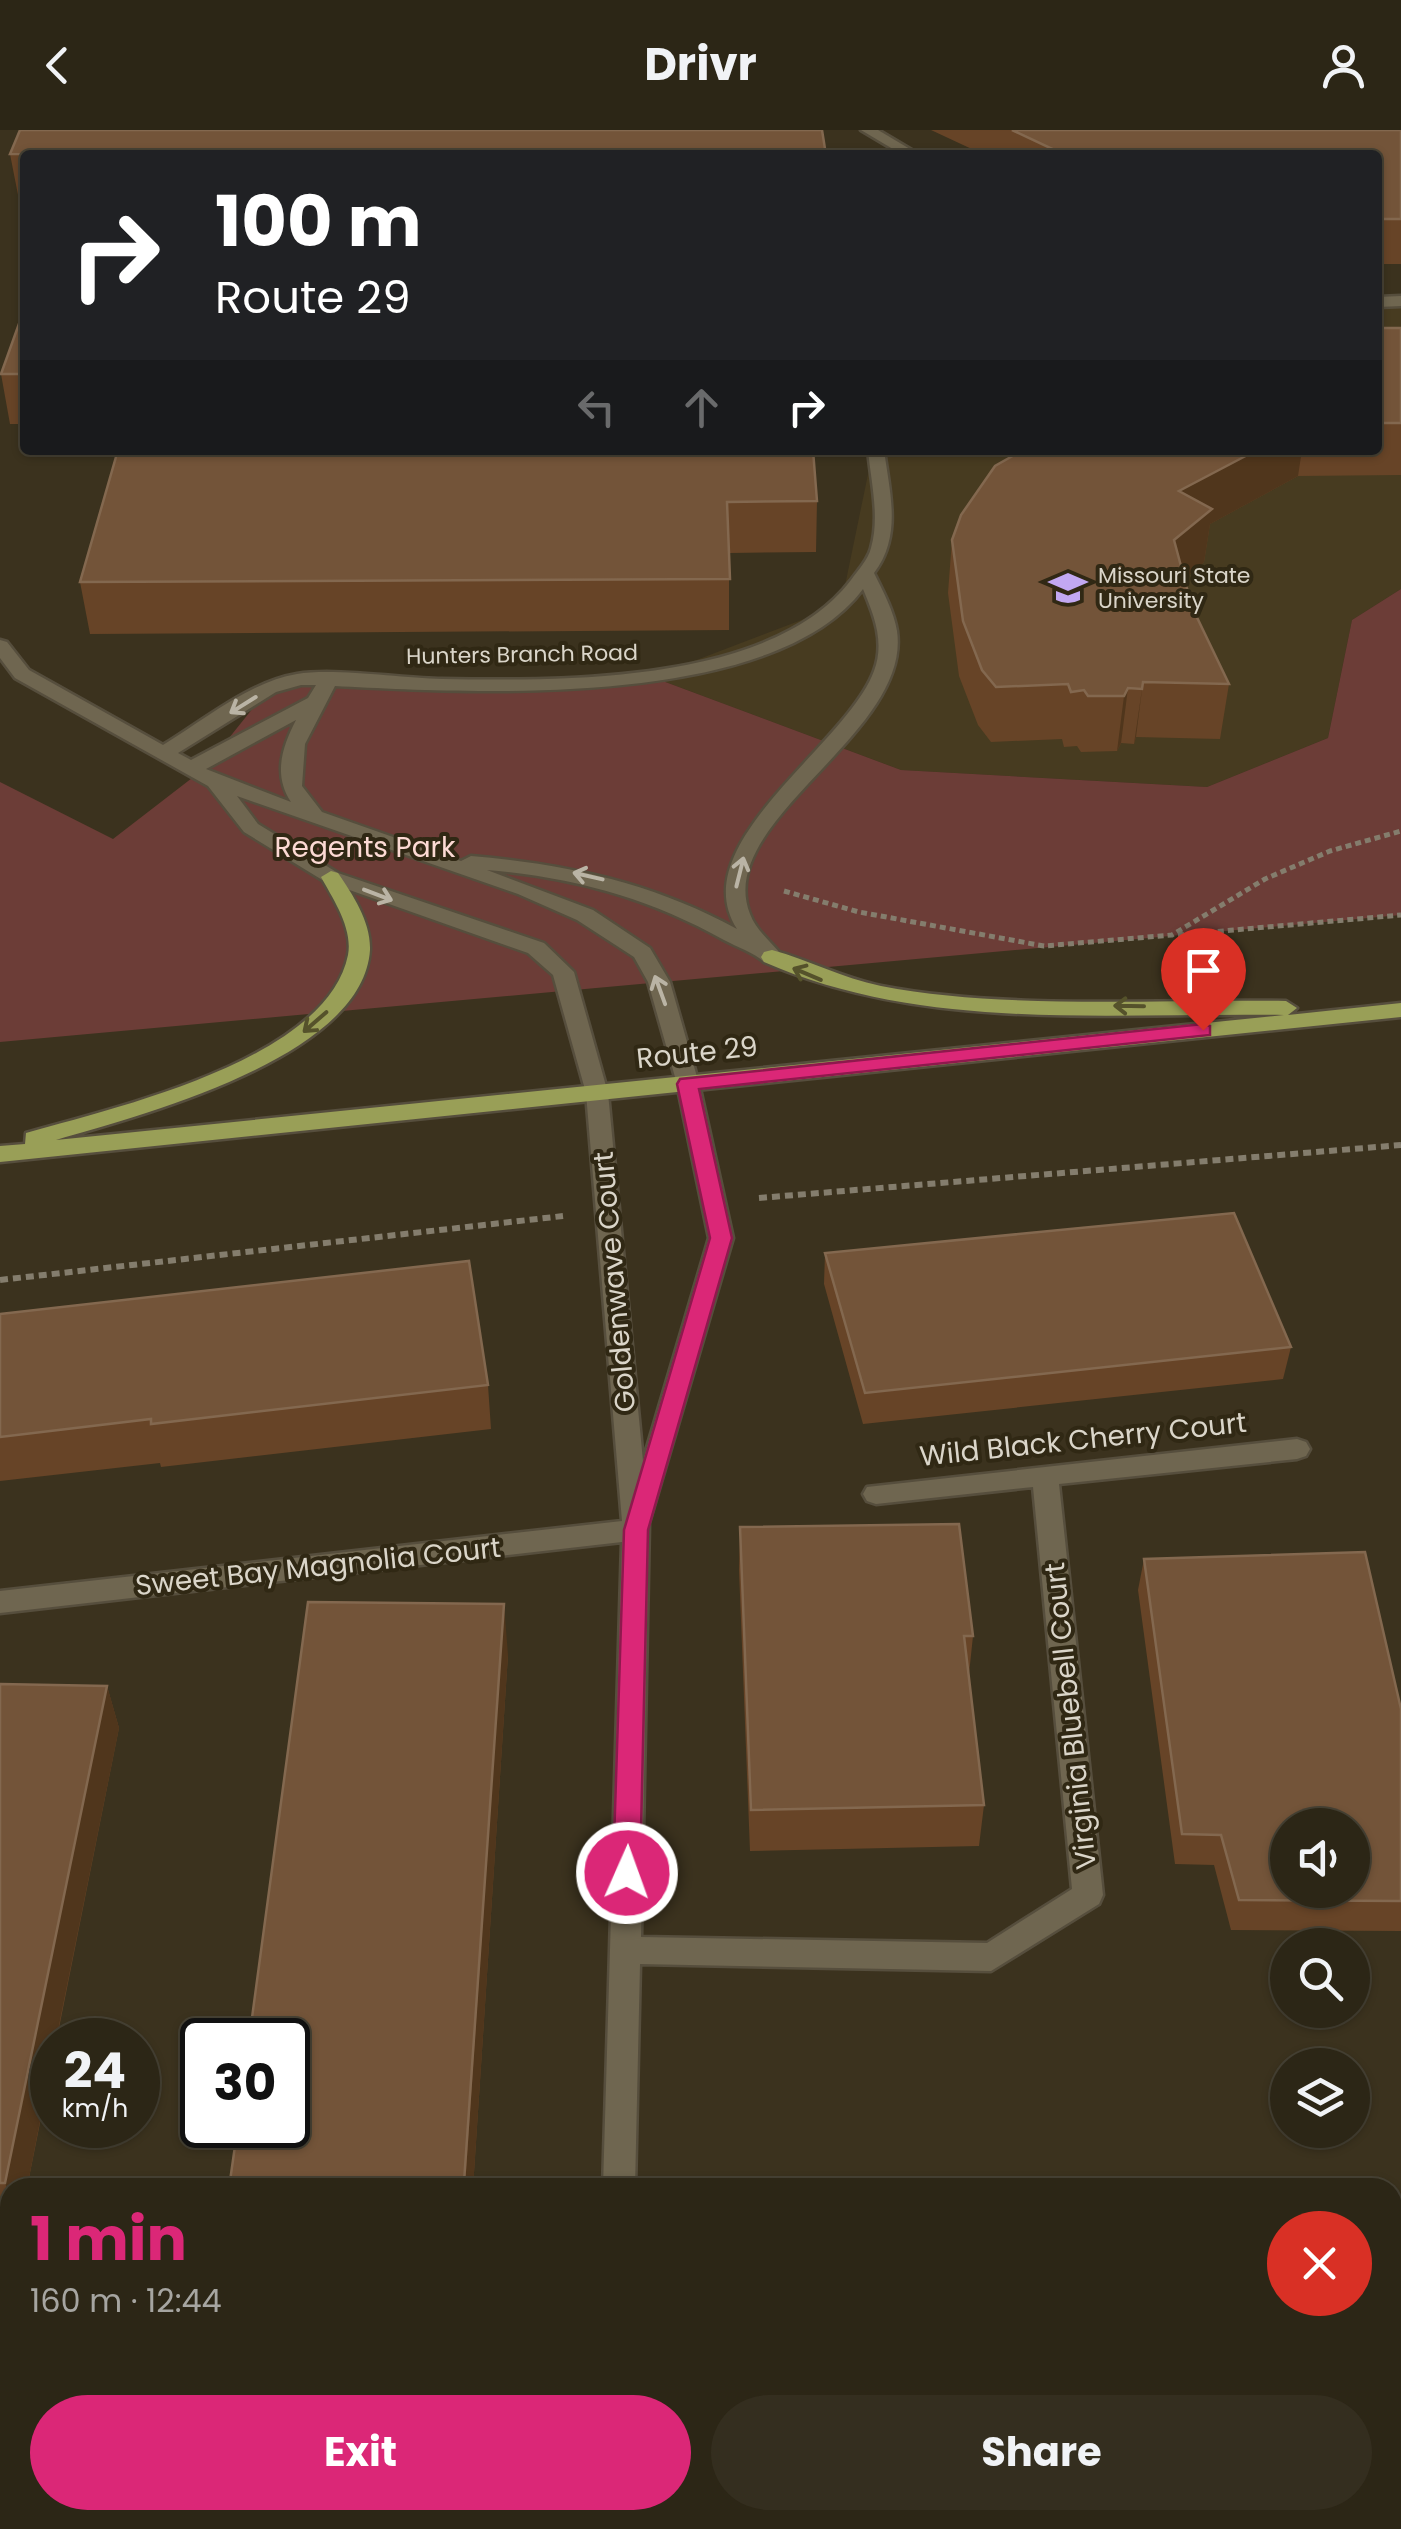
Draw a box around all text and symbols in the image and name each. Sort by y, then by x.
text: Drivr [644,33,757,96]
icon: back [30,38,85,93]
icon: person [1316,38,1371,93]
text: 100 m [215,172,422,271]
icon: right [50,190,180,320]
text: Route 29 [215,266,410,329]
icon: left [569,380,624,435]
icon: ahead [674,380,729,435]
icon: right [779,380,834,435]
place label: Missouri State University [1098,560,1250,616]
school or university icon: Missouri State University [1047,567,1089,609]
street label: Hunters Branch Road [406,637,638,672]
one-way arrow [229,694,258,715]
park label: Regents Park [275,828,456,867]
one-way arrow [731,857,750,888]
one-way arrow [573,866,605,884]
one-way arrow [362,887,392,905]
pin [1161,928,1246,1031]
icon: arrive [1176,943,1231,998]
one-way arrow [792,963,823,981]
one-way arrow [650,975,668,1006]
one-way arrow [1113,996,1146,1016]
one-way arrow [303,1011,329,1033]
street label: Route 29 [635,1027,760,1078]
street label: Goldenwave Court [584,1150,645,1414]
street label: Wild Black Cherry Court [918,1403,1248,1476]
street label: Sweet Bay Magnolia Court [133,1528,503,1605]
street label: Virginia Bluebell Court [1035,1561,1106,1871]
map controls [1270,1808,1370,2148]
button: sound [1270,1808,1370,1908]
position arrow [575,1821,679,1925]
button: search [1270,1928,1370,2028]
speed limit sign: 30 [180,2018,310,2148]
text: 24 [64,2035,126,2106]
button: layers [1270,2048,1370,2148]
text: km/h [62,2091,128,2126]
text: 1 min [30,2197,187,2281]
button: close [1267,2211,1372,2316]
text: 160 m · 12:44 [30,2278,222,2323]
button: Exit [30,2395,691,2510]
button: Share [711,2395,1372,2510]

